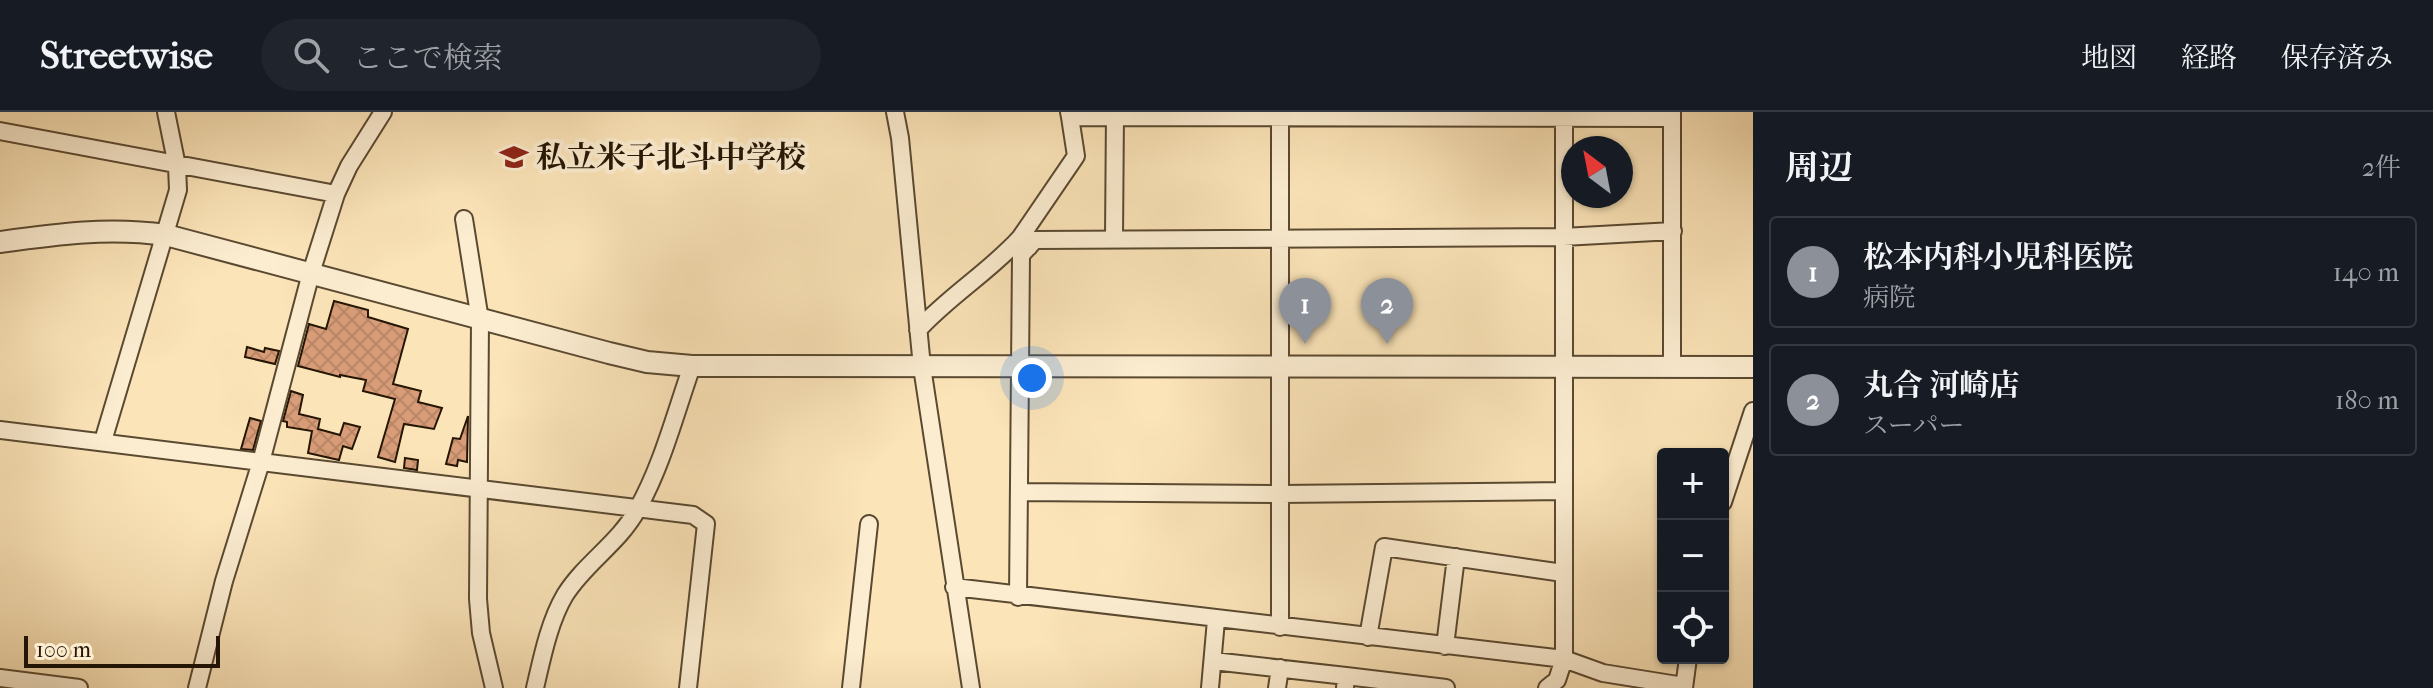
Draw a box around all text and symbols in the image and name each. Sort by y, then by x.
search box [261,19,821,91]
text: Streetwise [40,33,213,78]
icon: search [289,33,333,77]
text: ここで検索 [353,41,503,76]
text: 地図 [2081,41,2137,74]
text: 経路 [2181,41,2237,74]
text: 保存済み [2281,41,2393,74]
north arrow [1561,136,1633,208]
place label: 私立米子北斗中学校 [536,140,806,175]
school or university icon: 私立米子北斗中学校 [499,142,529,172]
text: 周辺 [1785,148,1853,188]
text: 2件 [2362,152,2401,183]
text: 松本内科小児科医院 [1863,240,2133,275]
text: 1 [1808,257,1818,288]
text: 140 m [2333,257,2399,288]
pin: 1 [1279,278,1331,344]
pin: 2 [1361,278,1413,344]
text: 病院 [1863,282,1915,313]
your location [1012,358,1052,398]
text: 丸合 河崎店 [1863,368,2019,403]
text: 2 [1806,385,1820,416]
text: 180 m [2335,385,2399,416]
text: スーパー [1863,410,1964,441]
map controls [1657,448,1729,664]
button: + [1657,448,1729,520]
button: − [1657,520,1729,592]
button: locate [1657,592,1729,664]
scale bar [24,632,220,668]
text: 100 m [36,637,91,663]

